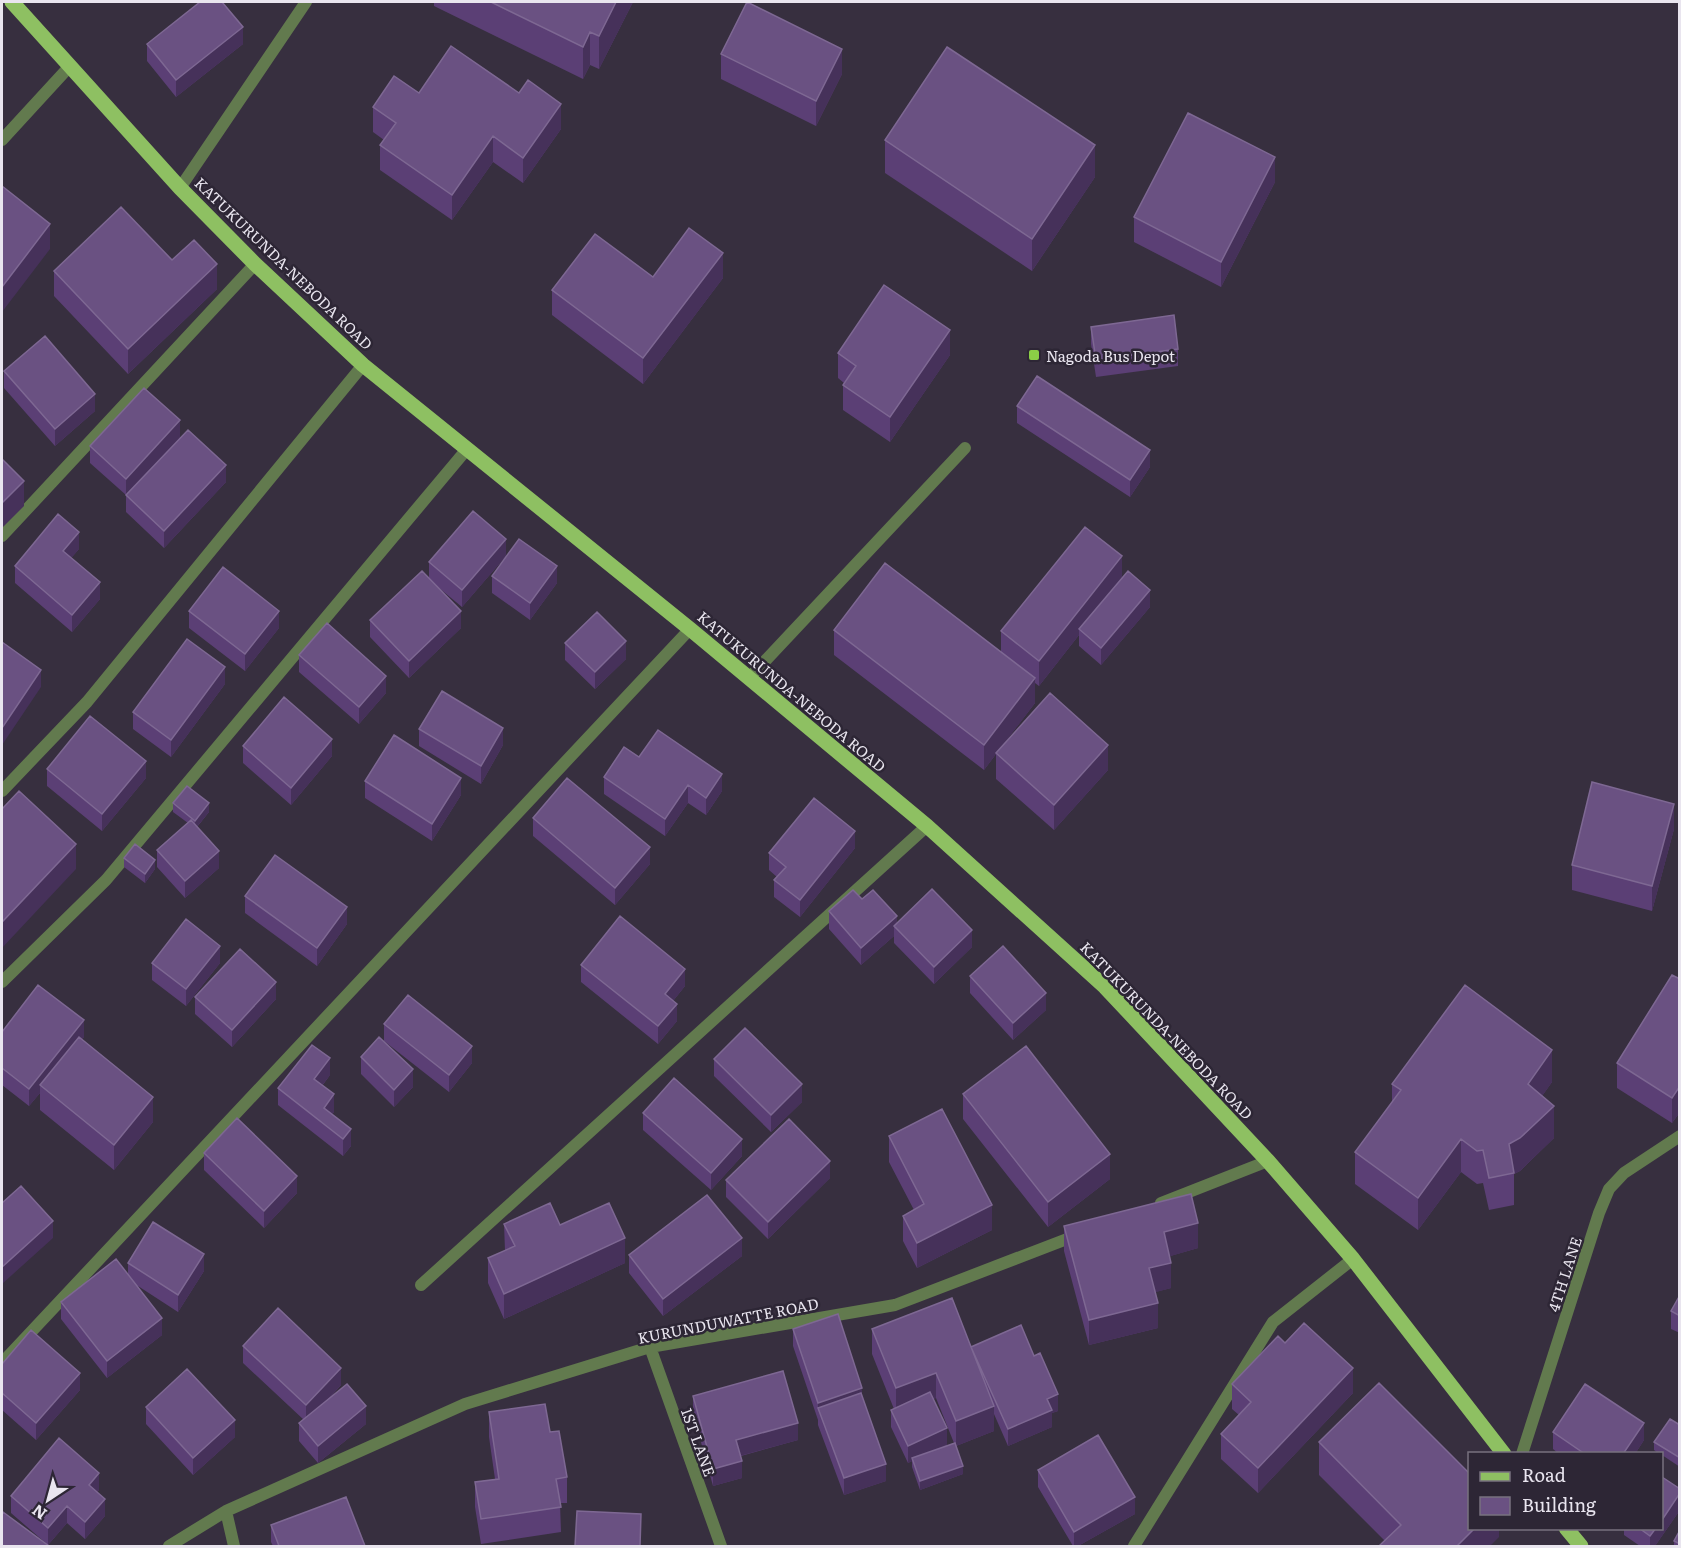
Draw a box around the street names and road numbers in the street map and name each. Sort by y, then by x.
street label: KATUKURUNDA-NEBODA ROAD [190,171,378,355]
street label: KATUKURUNDA-NEBODA ROAD [693,605,891,777]
street label: KATUKURUNDA-NEBODA ROAD [1075,936,1259,1124]
street label: 4TH LANE [1541,1234,1587,1314]
street label: KURUNDUWATTE ROAD [636,1291,820,1349]
street label: 1ST LANE [676,1404,722,1480]

